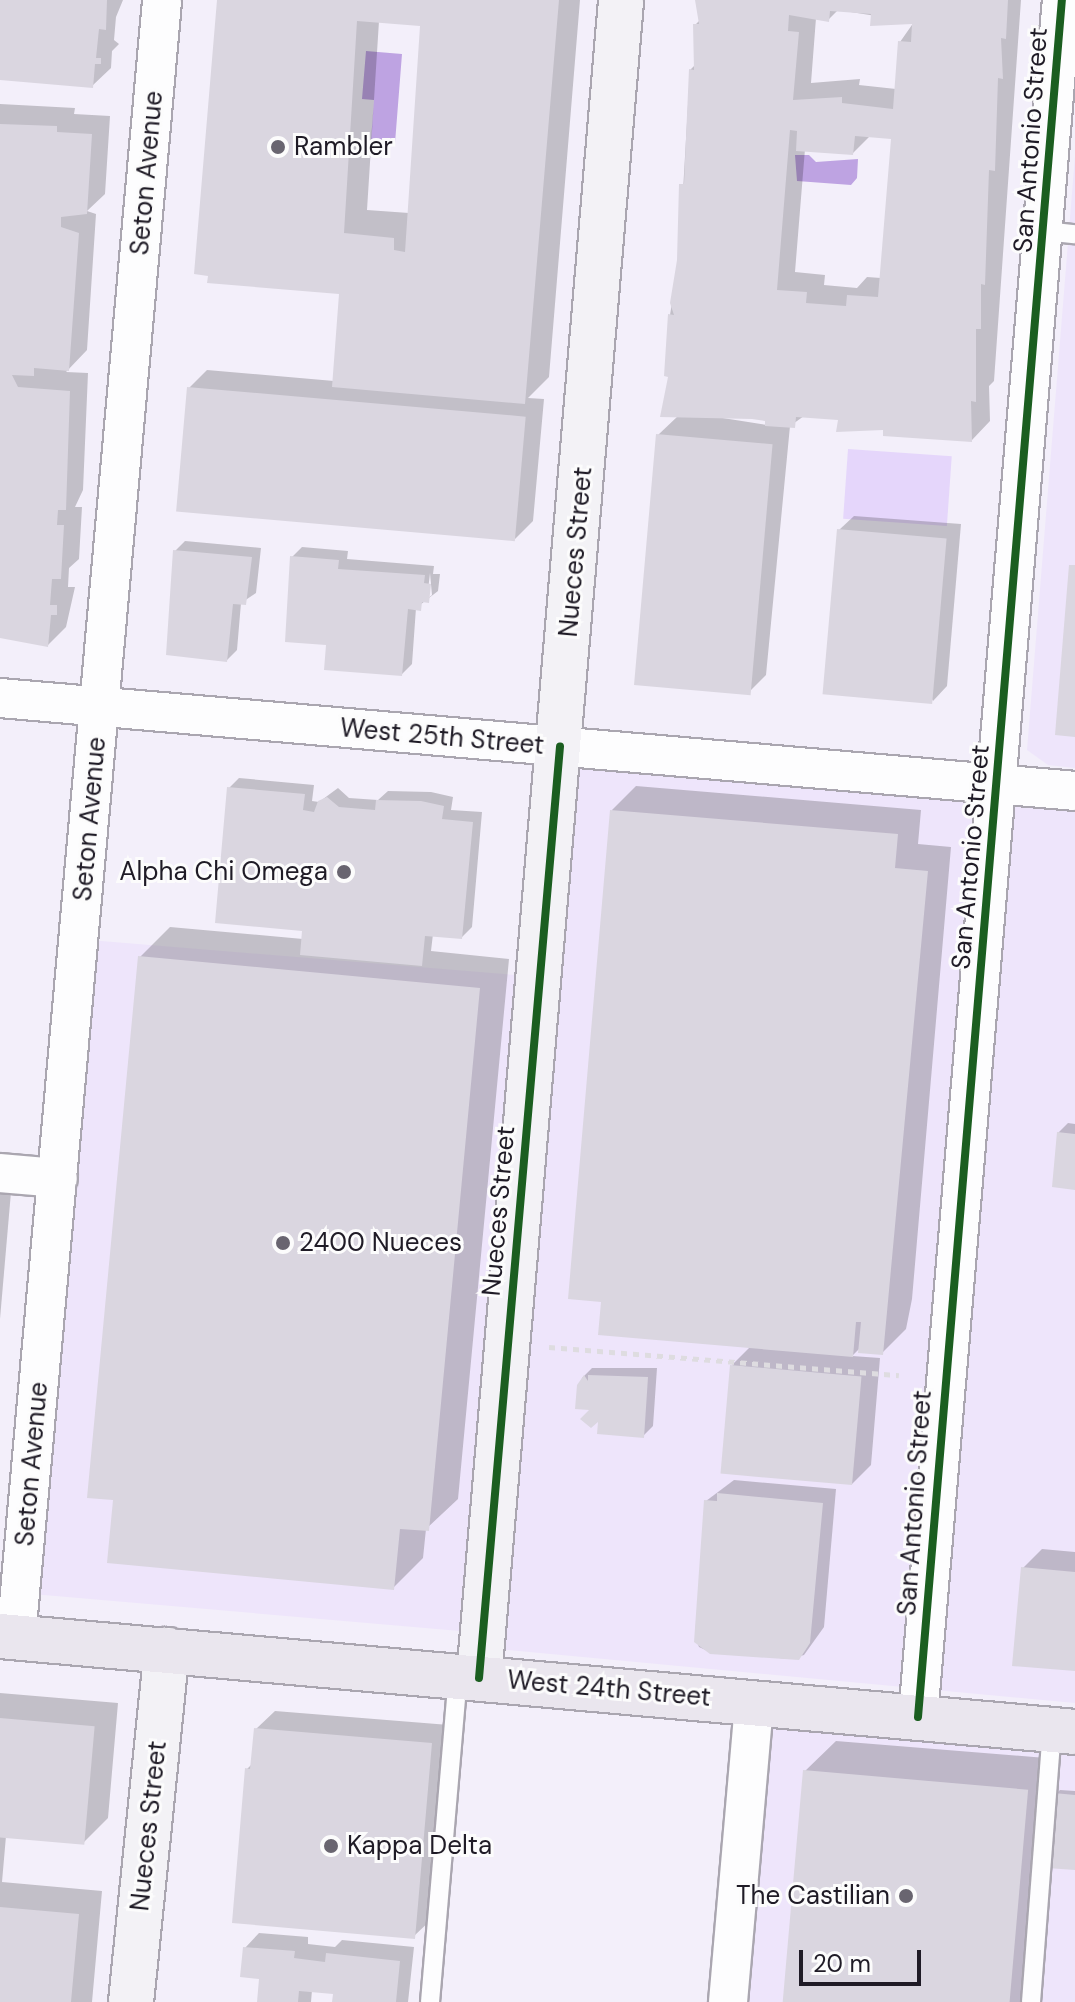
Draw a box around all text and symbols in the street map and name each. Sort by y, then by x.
street label: San Antonio Street [1008,26,1054,254]
street label: Seton Avenue [124,90,170,256]
place label: Rambler [294,131,393,163]
marker: Rambler [269,138,287,156]
street label: Nueces Street [553,466,599,638]
street label: West 25th Street [339,713,545,761]
street label: Seton Avenue [67,736,113,902]
street label: San Antonio Street [946,743,996,971]
place label: Alpha Chi Omega [119,856,328,888]
marker: Alpha Chi Omega [335,863,353,881]
street label: Nueces Street [476,1125,522,1297]
place label: 2400 Nueces [299,1227,462,1259]
marker: 2400 Nueces [274,1234,292,1252]
street label: Seton Avenue [9,1381,55,1547]
street label: San Antonio Street [892,1389,938,1617]
street label: West 24th Street [506,1665,712,1713]
street label: Nueces Street [125,1739,173,1913]
place label: Kappa Delta [347,1830,492,1862]
marker: Kappa Delta [322,1837,340,1855]
place label: The Castilian [736,1880,890,1912]
marker: The Castilian [897,1887,915,1905]
scale bar [803,1934,925,1984]
text: 20 m [813,1948,871,1979]

